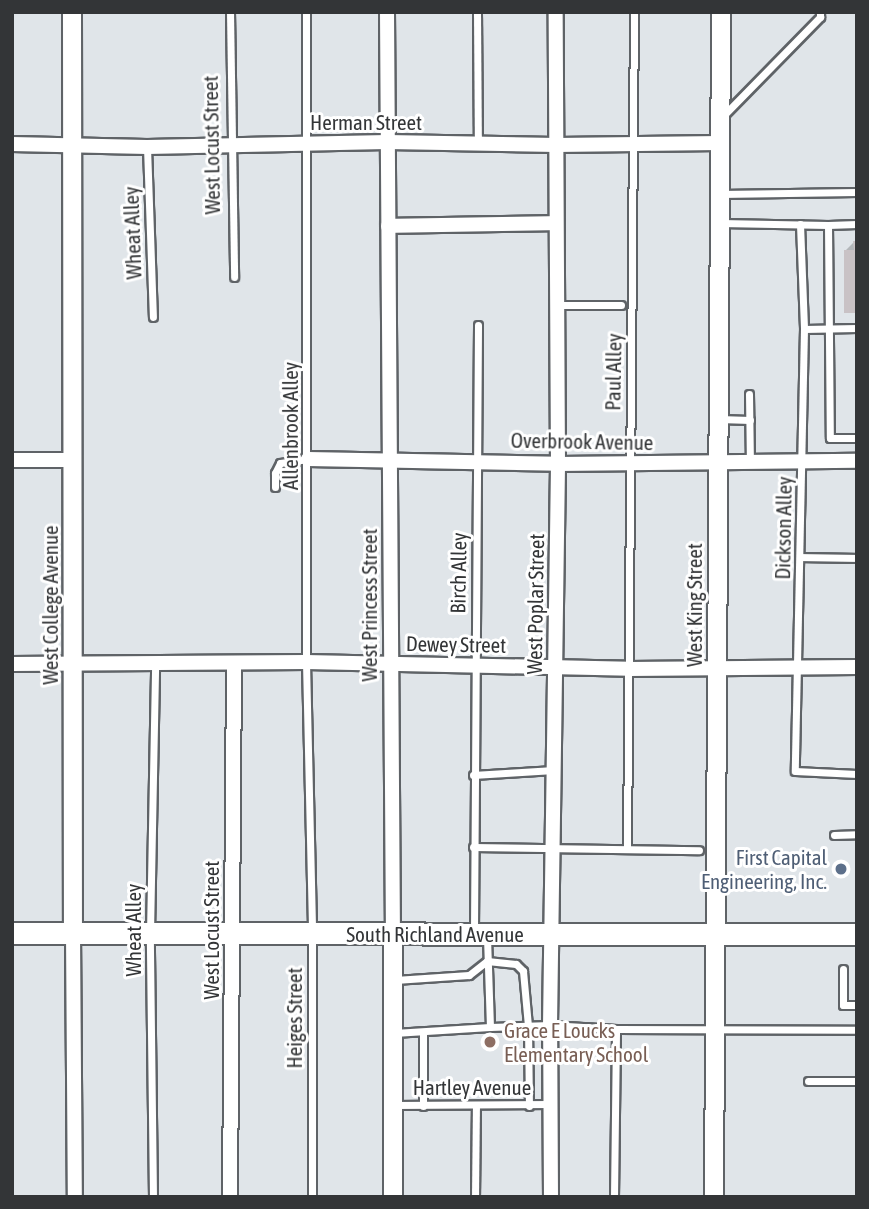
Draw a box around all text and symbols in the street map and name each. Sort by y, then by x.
street label: West Locust Street [197,75,225,215]
street label: Herman Street [310,109,422,135]
street label: Wheat Alley [118,186,146,280]
street label: Paul Alley [600,333,626,411]
street label: Allenbrook Alley [277,362,303,490]
street label: Overbrook Avenue [511,427,653,455]
street label: Dickson Alley [770,476,796,580]
street label: West College Avenue [37,525,63,685]
street label: West Princess Street [356,528,382,682]
street label: Birch Alley [445,532,471,614]
street label: West Poplar Street [521,533,549,675]
street label: West King Street [681,543,707,667]
street label: Dewey Street [406,631,506,657]
place label: First Capital Engineering, Inc. [701,844,827,894]
street label: West Locust Street [198,861,224,999]
marker: First Capital Engineering, Inc. [833,861,849,877]
street label: Wheat Alley [120,884,146,976]
street label: South Richland Avenue [346,921,524,947]
street label: Heiges Street [281,967,307,1069]
place label: Grace E Loucks Elementary School [504,1017,648,1067]
marker: Grace E Loucks Elementary School [482,1034,498,1050]
street label: Hartley Avenue [413,1074,531,1100]

